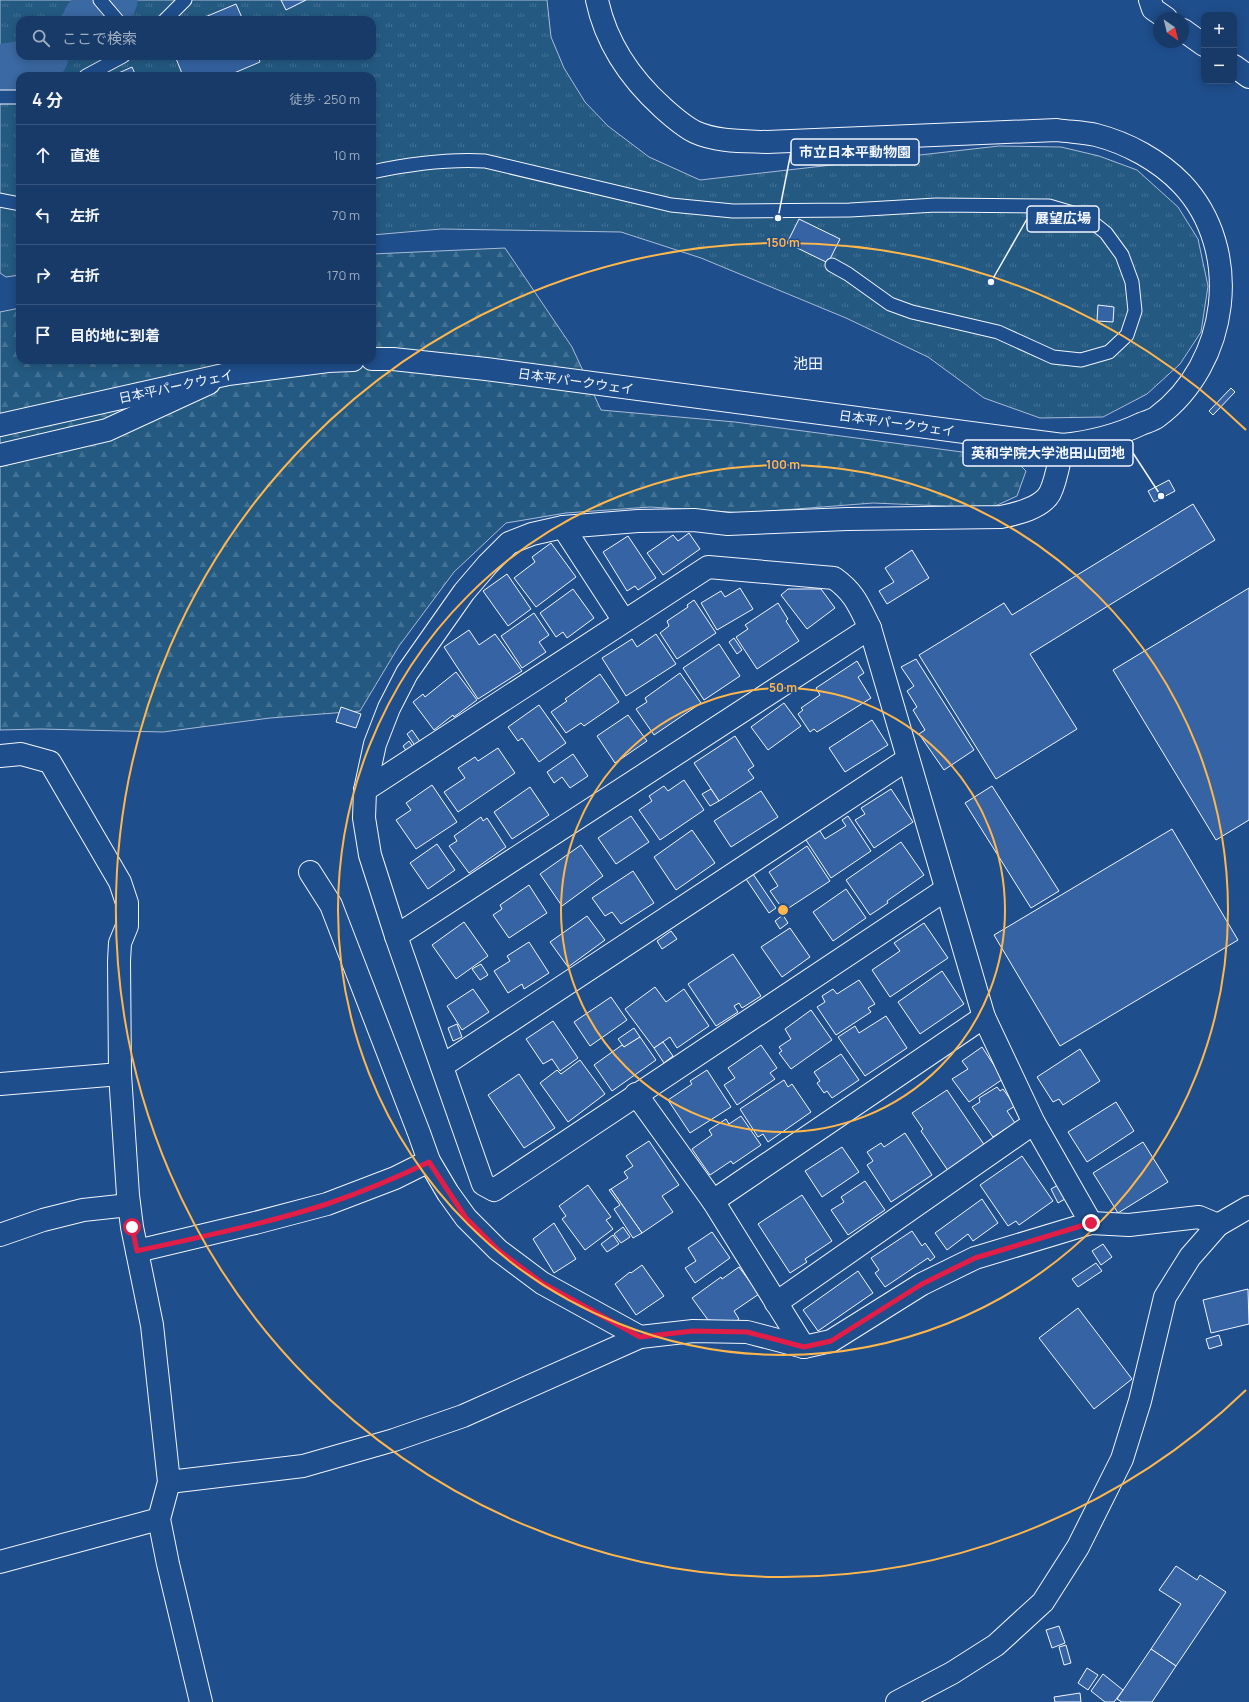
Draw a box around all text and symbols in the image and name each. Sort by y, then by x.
north arrow [1153,12,1189,48]
map controls [1201,12,1237,84]
button: + [1201,12,1237,48]
search box [16,16,376,60]
icon: search [30,27,52,49]
text: ここで検索 [62,28,137,49]
button: − [1201,48,1237,84]
text: 4 分 [32,88,63,111]
text: 徒歩 · 250 m [289,90,360,108]
callout: 市立日本平動物園 [791,139,919,165]
text: 市立日本平動物園 [799,142,911,161]
icon: ahead [32,144,54,166]
text: 直進 [70,145,100,166]
text: 10 m [333,146,360,164]
icon: left [32,204,54,226]
text: 左折 [70,205,100,226]
text: 70 m [332,206,360,224]
callout: 展望広場 [1027,206,1099,232]
text: 展望広場 [1035,208,1091,227]
text: 150 m [766,234,800,251]
icon: right [32,264,54,286]
text: 右折 [70,265,100,286]
text: 170 m [327,266,360,284]
icon: arrive [32,324,54,346]
text: 目的地に到着 [70,325,160,346]
district label: 池田 [793,353,823,374]
street label: 日本平パークウェイ [517,364,635,398]
street label: 日本平パークウェイ [117,365,235,407]
street label: 日本平パークウェイ [838,406,956,440]
callout: 英和学院大学池田山団地 [963,440,1133,466]
text: 英和学院大学池田山団地 [971,443,1125,462]
text: 100 m [766,456,800,473]
text: 50 m [769,679,797,696]
centre of rings [776,903,790,917]
route end [1082,1214,1100,1232]
route start [123,1218,141,1236]

